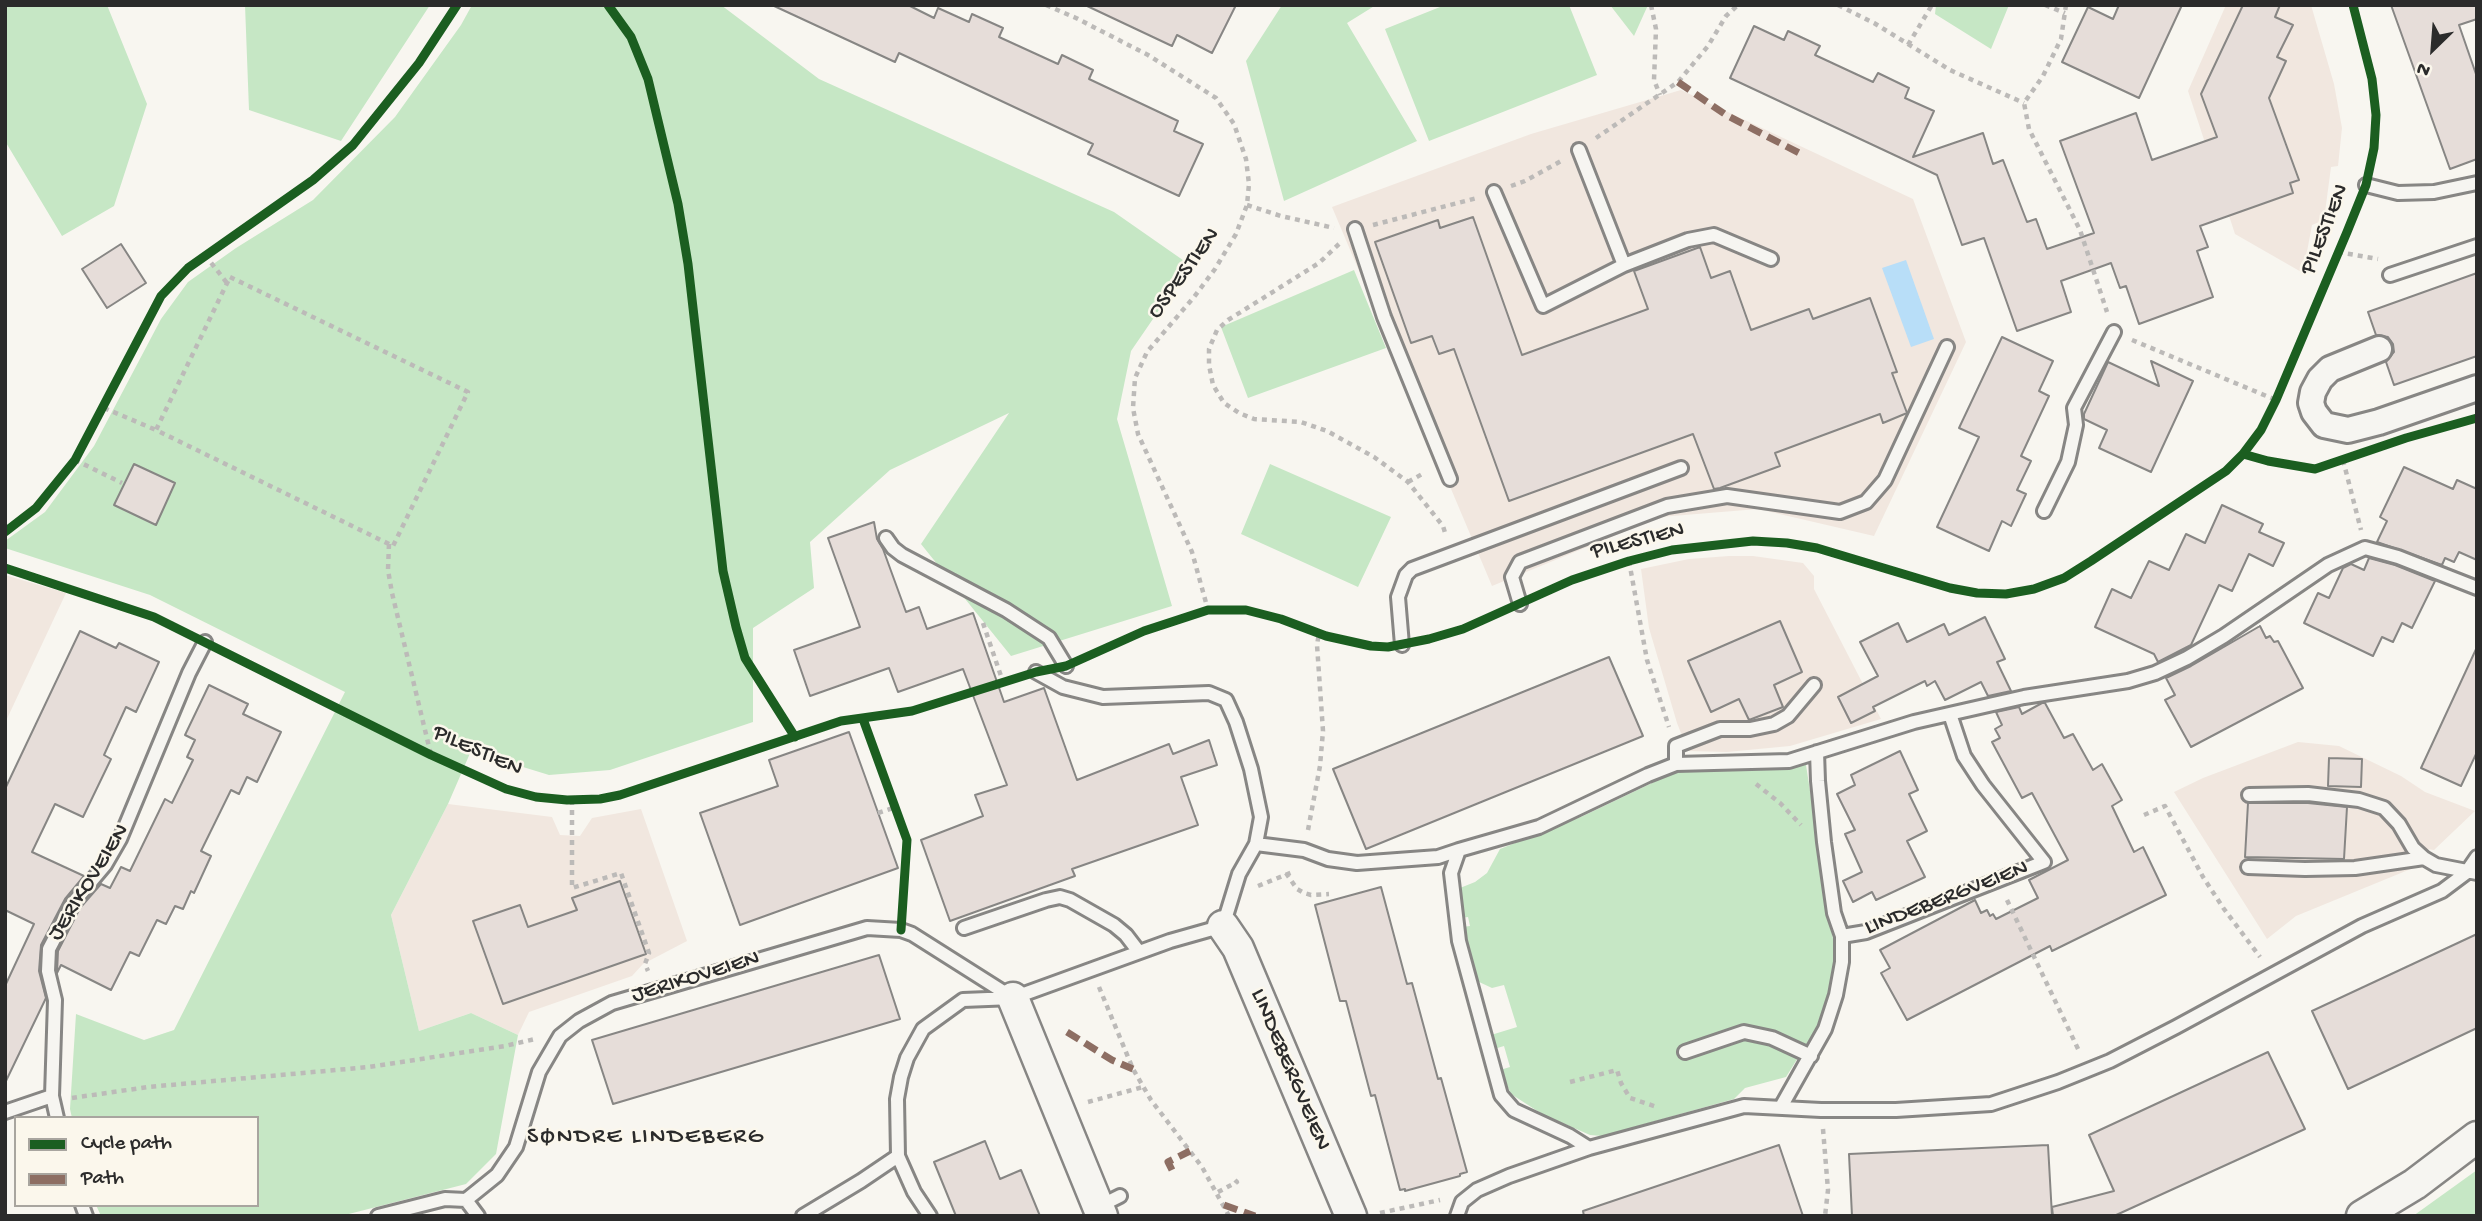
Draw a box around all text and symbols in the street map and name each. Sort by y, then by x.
north arrow [2398,14,2468,84]
text: N [2413,55,2434,82]
street label: PILESTIEN [2295,181,2357,279]
street label: OSPESTIEN [1143,223,1227,325]
street label: PILESTIEN [1588,517,1688,567]
street label: PILESTIEN [428,720,526,784]
street label: JERIKOVEIEN [43,819,137,947]
street label: LINDEBERGVEIEN [1861,855,2033,943]
street label: JERIKOVEIEN [629,945,763,1011]
street label: LINDEBERGVEIEN [1243,985,1335,1155]
legend [14,1116,259,1207]
district label: SØNDRE LINDEBERG [529,1124,763,1152]
text: Cycle path [81,1132,172,1157]
text: Path [81,1167,124,1192]

